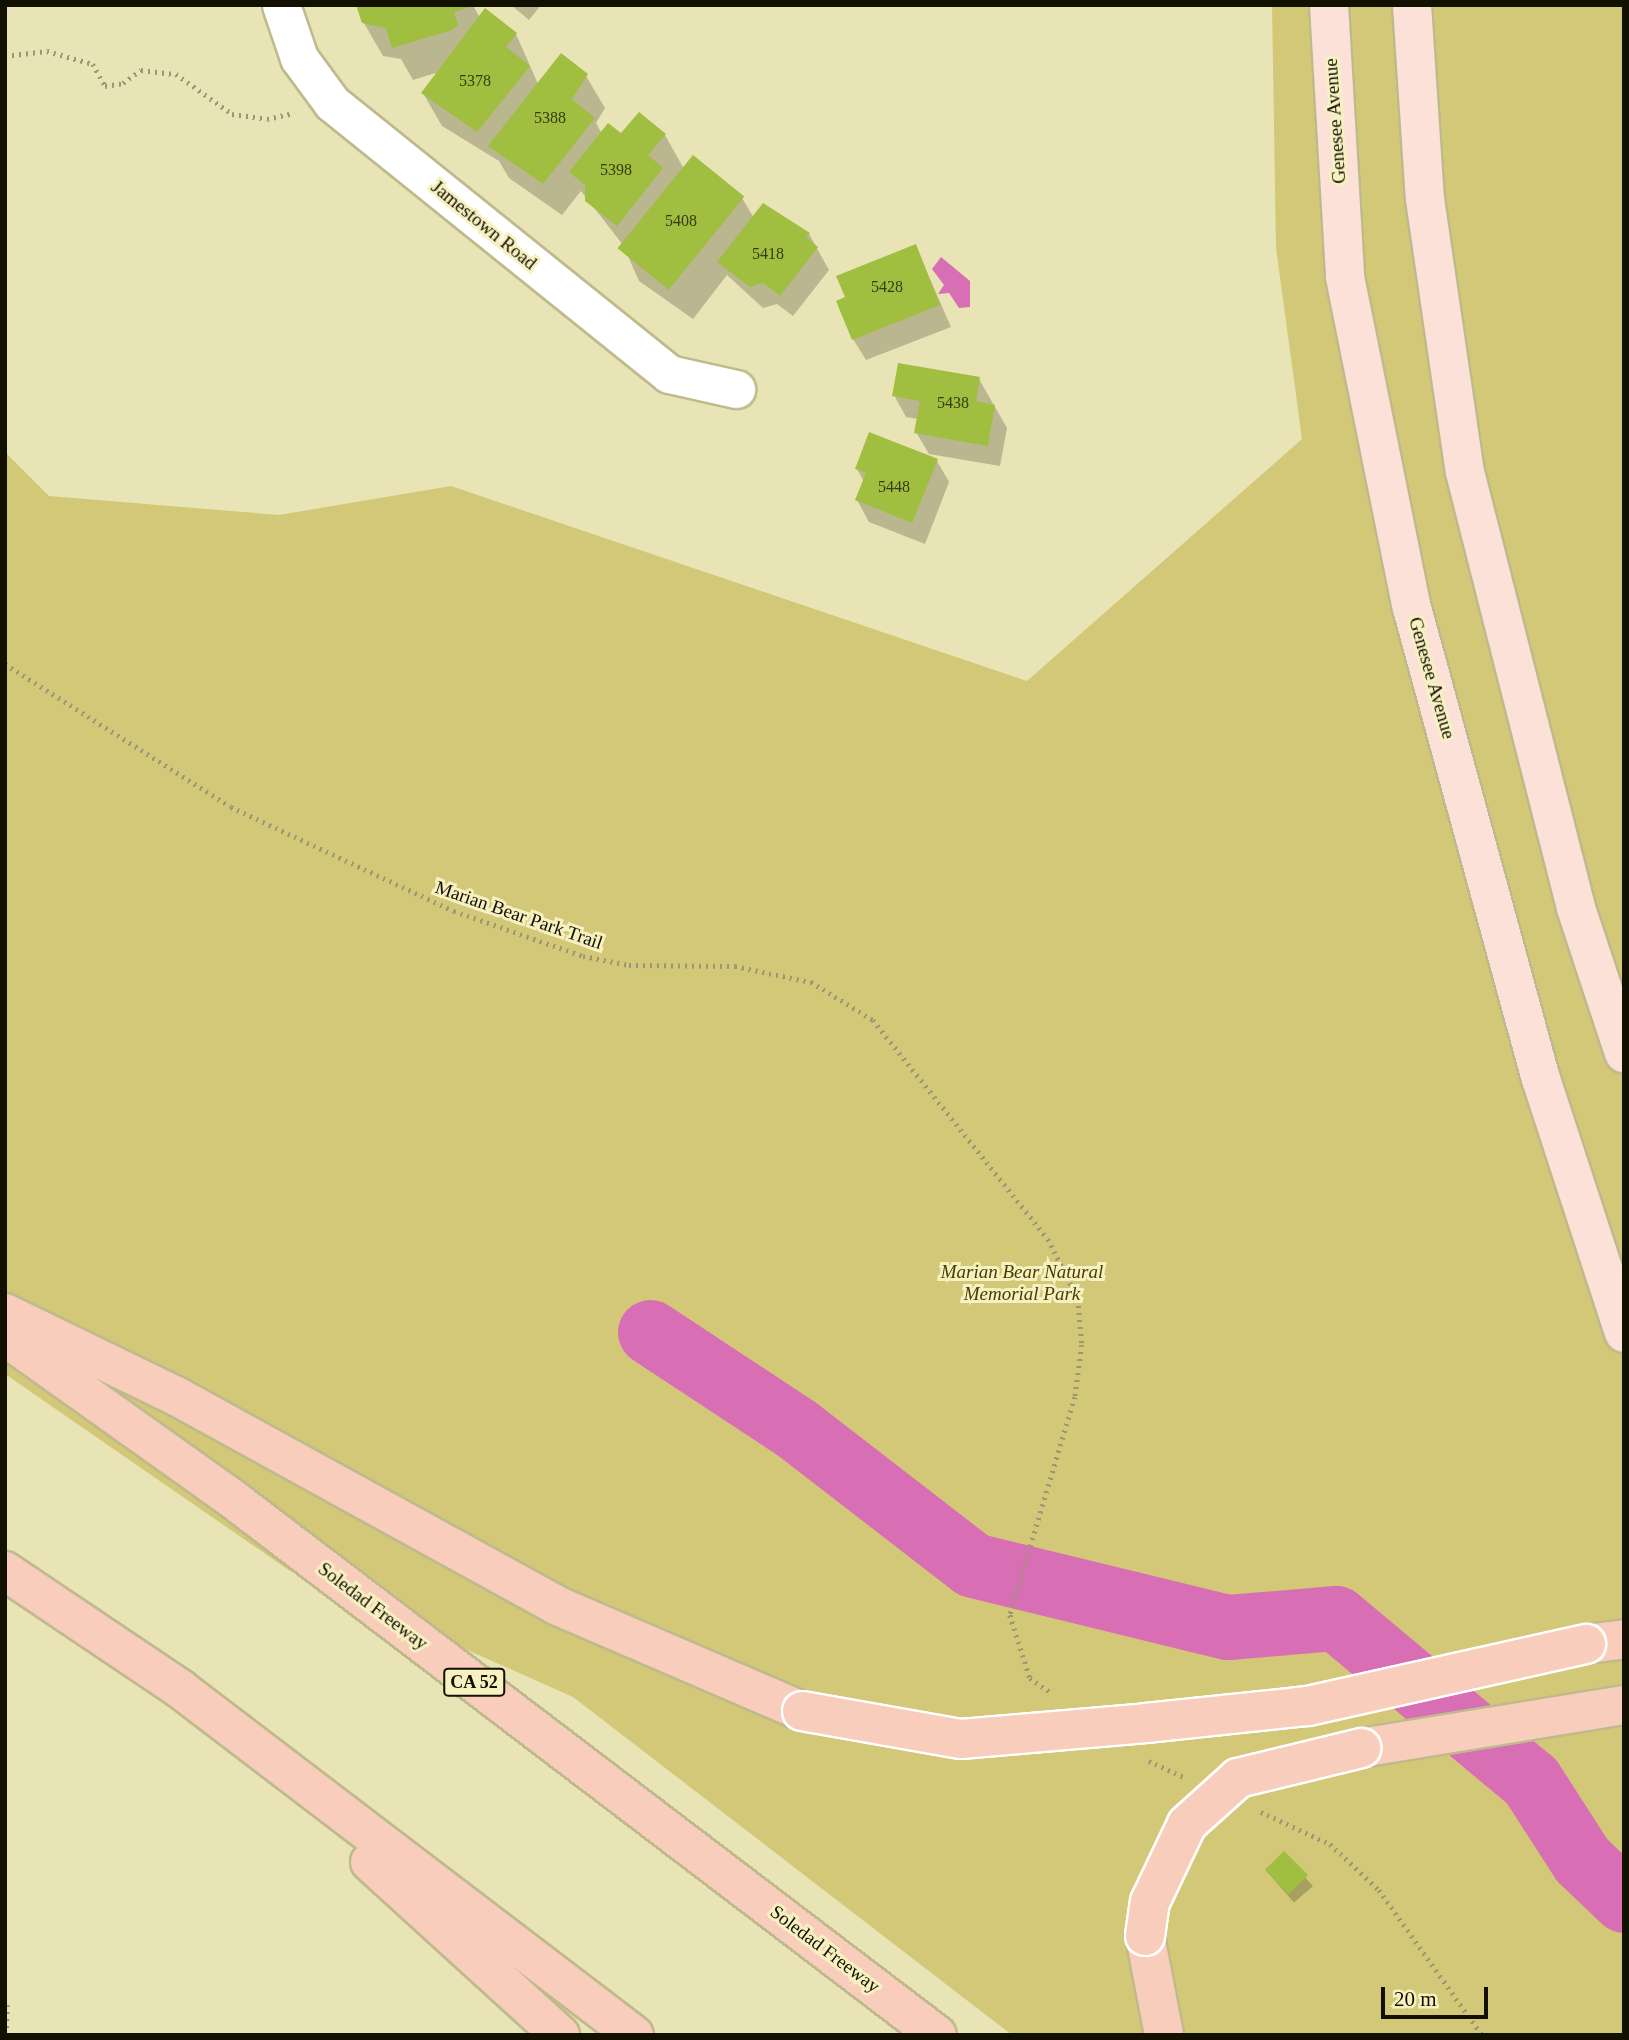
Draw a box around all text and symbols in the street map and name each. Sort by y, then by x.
street label: Genesee Avenue [1319,57,1351,185]
house number: 5378 [459,71,491,91]
house number: 5388 [534,108,566,128]
house number: 5398 [600,160,632,180]
street label: Jamestown Road [427,175,541,275]
house number: 5408 [665,211,697,231]
house number: 5418 [752,244,784,264]
house number: 5428 [871,277,903,297]
house number: 5438 [937,393,969,413]
house number: 5448 [878,477,910,497]
street label: Genesee Avenue [1404,614,1460,742]
street label: Marian Bear Park Trail [432,876,606,954]
park label: Marian Bear Natural Memorial Park [941,1261,1103,1305]
street label: Soledad Freeway [314,1557,432,1655]
road number: CA 52 [442,1667,505,1696]
street label: Soledad Freeway [766,1900,884,1998]
scale bar [1384,1974,1491,2018]
text: 20 m [1394,1987,1437,2011]

